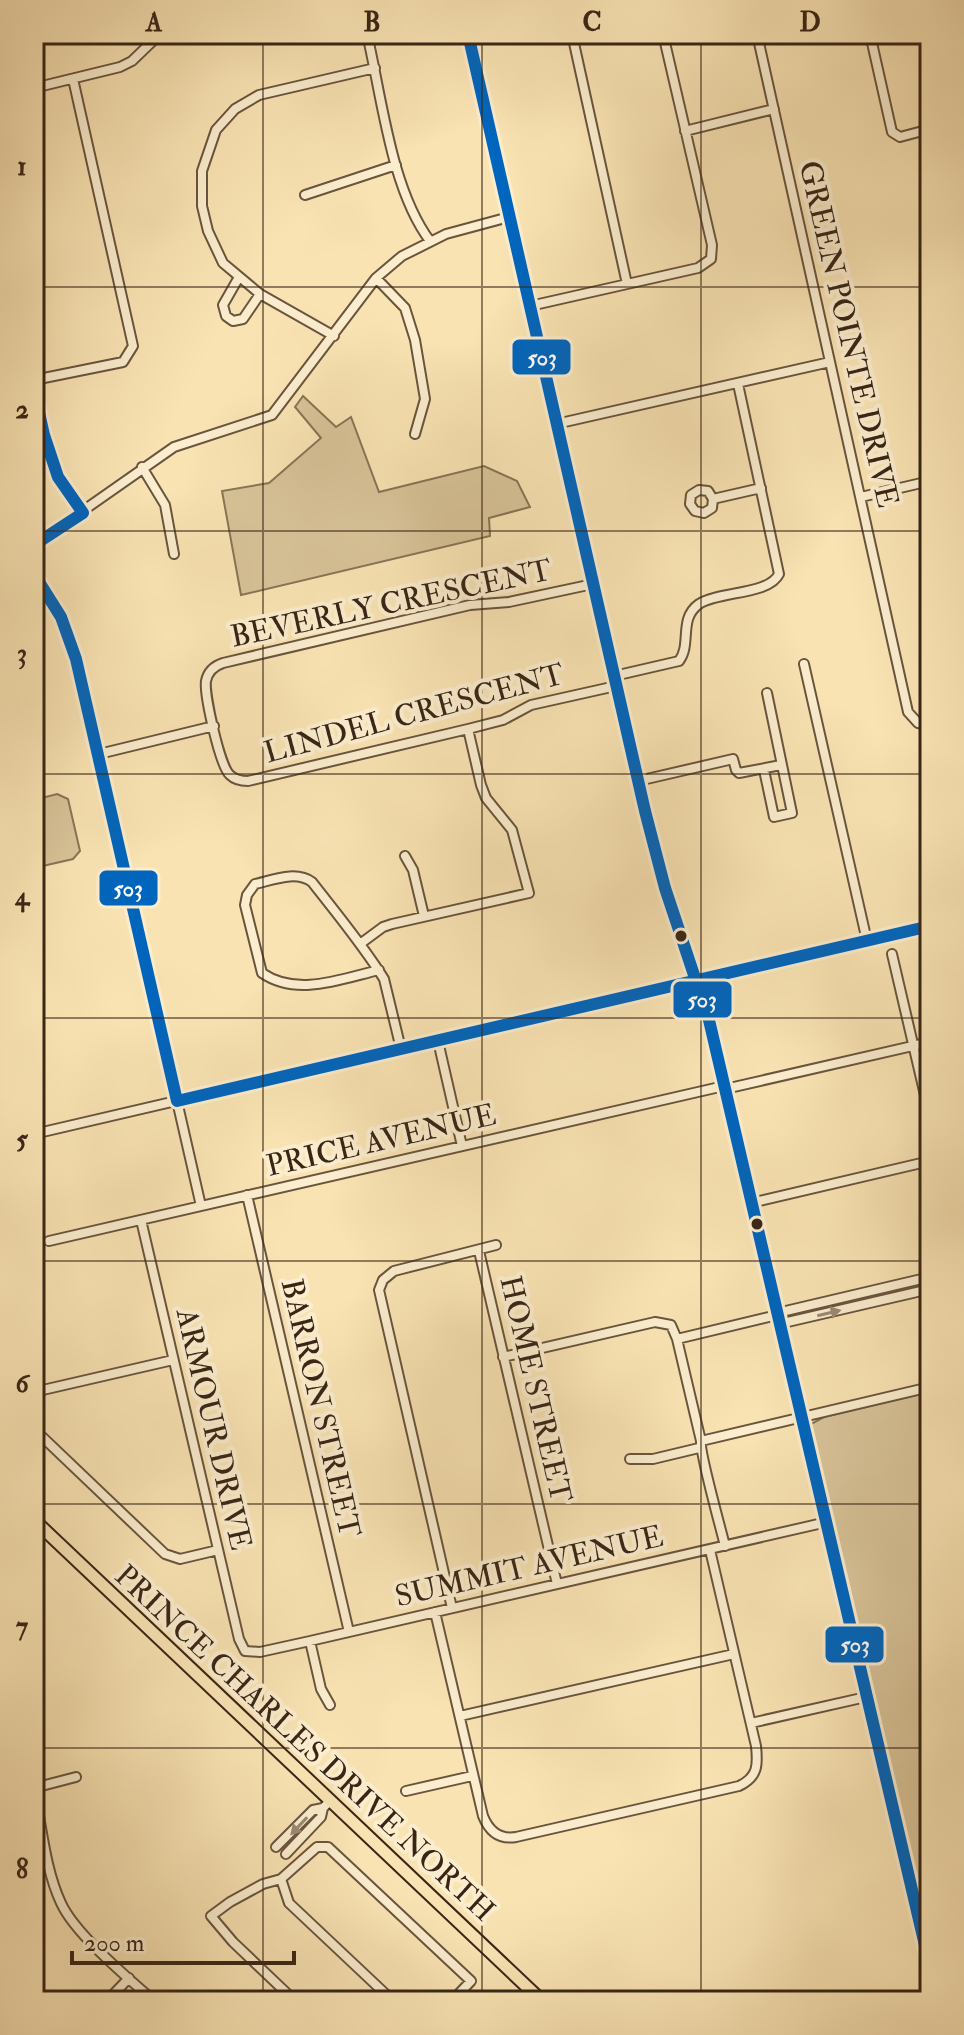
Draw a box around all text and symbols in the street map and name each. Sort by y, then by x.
text: A [145,7,163,39]
text: B [363,7,381,39]
text: C [582,7,602,39]
text: D [799,7,821,39]
text: 1 [17,151,27,183]
street label: GREEN POINTE DRIVE [791,157,906,511]
line badge: 503 [511,338,572,376]
text: 503 [527,344,557,372]
text: 2 [15,394,29,426]
street label: BEVERLY CRESCENT [227,551,555,656]
text: 3 [17,638,27,670]
street label: LINDEL CRESCENT [260,656,568,771]
line badge: 503 [98,869,159,907]
text: 503 [113,875,143,903]
text: 4 [14,881,31,913]
unlabelled marker [673,928,689,944]
line badge: 503 [672,980,733,1019]
text: 503 [687,986,717,1014]
street label: PRICE AVENUE [263,1096,499,1185]
text: 5 [16,1124,28,1156]
unlabelled marker [749,1216,765,1232]
street label: HOME STREET [491,1272,580,1506]
street label: BARRON STREET [273,1275,368,1541]
street label: ARMOUR DRIVE [168,1304,259,1554]
one-way arrow [816,1306,841,1318]
text: 6 [15,1368,30,1400]
street label: SUMMIT AVENUE [391,1518,667,1615]
street label: PRINCE CHARLES DRIVE NORTH [107,1557,502,1929]
text: 7 [16,1611,28,1643]
line badge: 503 [824,1625,885,1664]
text: 503 [840,1631,870,1659]
one-way arrow [290,1816,308,1835]
text: 8 [16,1854,28,1886]
scale bar [72,1915,294,1965]
text: 200 m [84,1928,145,1959]

